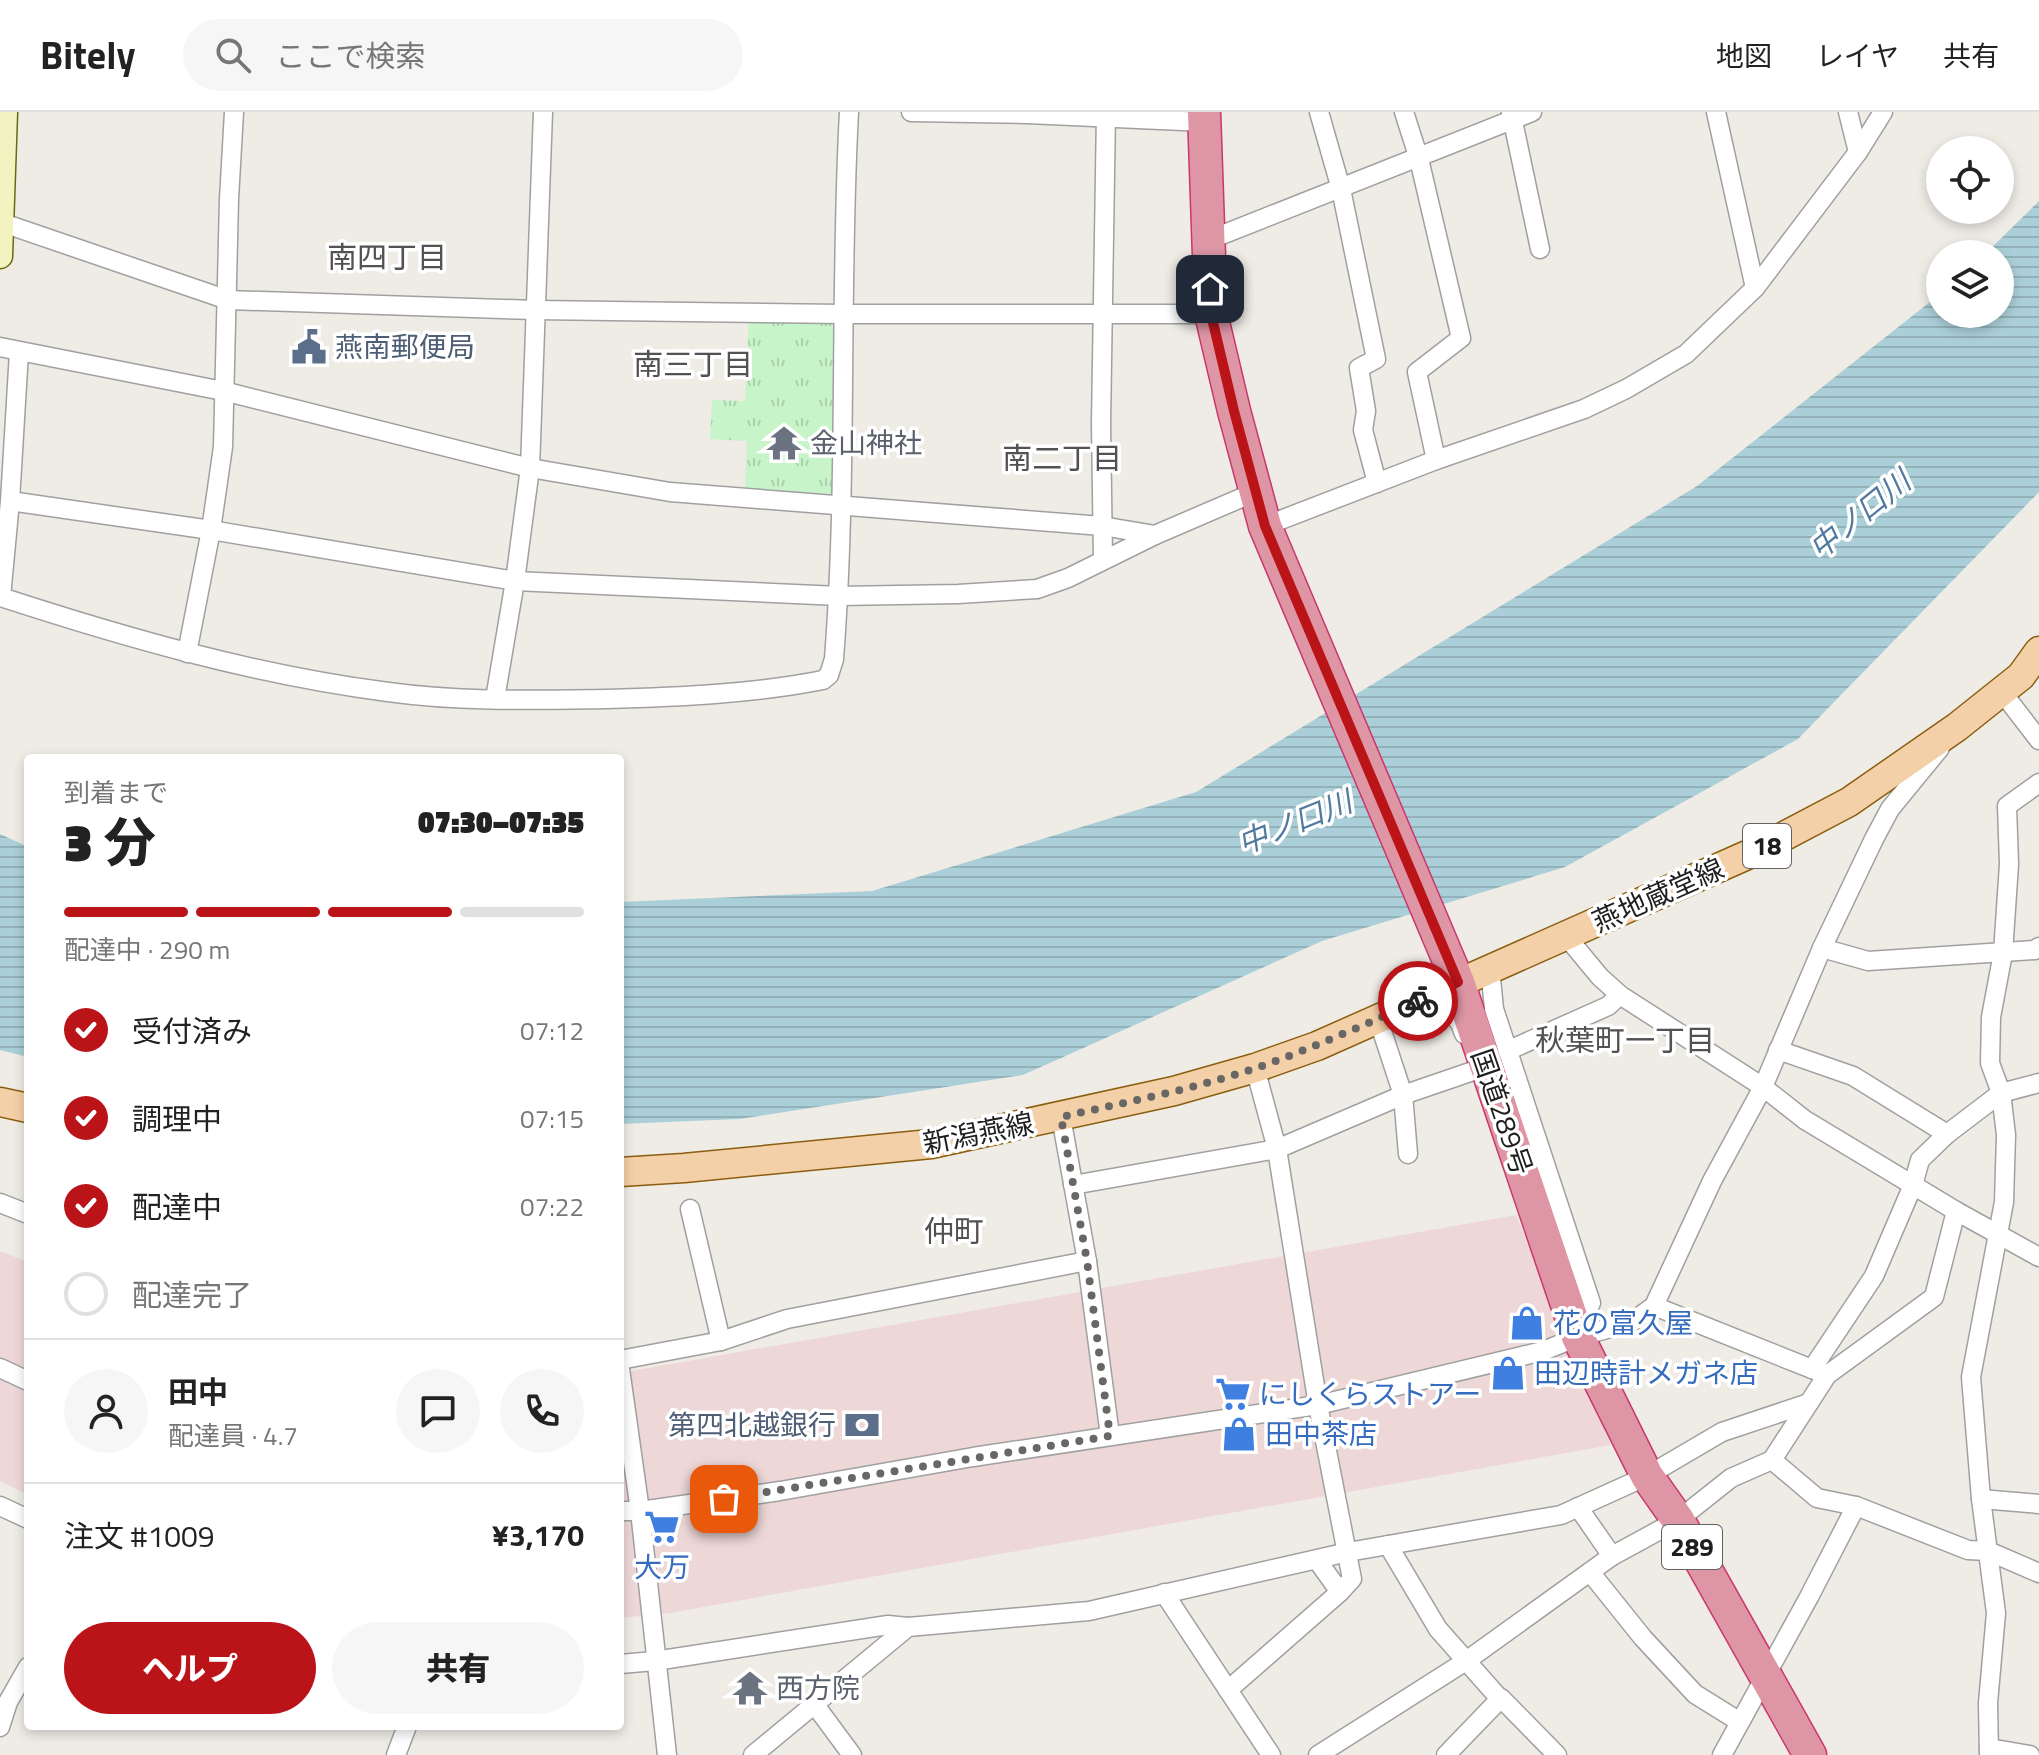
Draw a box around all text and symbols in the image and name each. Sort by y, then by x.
search box [183,19,743,91]
text: Bitely [40,26,135,84]
icon: search [211,33,255,77]
text: ここで検索 [275,33,425,79]
text: 地図 [1716,34,1772,77]
text: レイヤ [1816,34,1899,77]
text: 共有 [1943,34,1999,77]
map controls [1926,136,2014,328]
button: locate [1926,136,2014,224]
district label: 南四丁目 [327,234,447,280]
button: layers [1926,240,2014,328]
pin [1176,255,1244,323]
icon: home [1188,267,1232,311]
place label: 燕南郵便局 [335,325,475,368]
public building icon: 燕南郵便局 [290,328,328,366]
district label: 南三丁目 [633,341,753,387]
place label: 金山神社 [810,421,922,464]
temple icon: 金山神社 [765,424,803,462]
district label: 南二丁目 [1002,435,1122,481]
water label: 中ノ口川 [1798,457,1923,570]
text: 到着まで [64,773,168,812]
water label: 中ノ口川 [1230,777,1362,866]
text: 07:30–07:35 [418,799,584,845]
text: 3 分 [64,802,156,881]
road number: 18 [1743,824,1791,868]
street label: 燕地蔵堂線 [1585,846,1730,943]
text: 配達中 · 290 m [64,930,230,969]
courier [1378,961,1458,1041]
icon: bike [1396,979,1440,1023]
icon: check [64,1008,108,1052]
text: 受付済み [132,1008,252,1054]
text: 07:12 [520,1011,584,1050]
district label: 秋葉町一丁目 [1535,1017,1715,1063]
street label: 国道289号 [1461,1043,1544,1181]
icon: check [64,1096,108,1140]
text: 調理中 [132,1096,222,1142]
text: 07:15 [520,1099,584,1138]
street label: 新潟燕線 [919,1101,1037,1164]
icon: check [64,1184,108,1228]
text: 配達中 [132,1184,222,1230]
text: 07:22 [520,1187,584,1226]
district label: 仲町 [924,1208,984,1254]
text: 配達完了 [132,1272,252,1318]
place label: 花の富久屋 [1553,1301,1693,1344]
shop icon: 花の富久屋 [1508,1304,1546,1342]
place label: 田辺時計メガネ店 [1534,1351,1758,1394]
shop icon: 田辺時計メガネ店 [1489,1354,1527,1392]
button: person [64,1369,148,1453]
text: 田中 [168,1369,228,1415]
button: chat [396,1369,480,1453]
button: phone [500,1369,584,1453]
place label: にしくらストアー [1259,1372,1481,1415]
supermarket icon: にしくらストアー [1214,1375,1252,1413]
place label: 第四北越銀行 [668,1403,836,1446]
bank icon: 第四北越銀行 [843,1406,881,1444]
place label: 田中茶店 [1265,1412,1377,1455]
shop icon: 田中茶店 [1220,1415,1258,1453]
text: 配達員 · 4.7 [168,1416,298,1455]
pin [690,1465,758,1533]
icon: bag [702,1477,746,1521]
supermarket icon: 大万 [643,1508,681,1546]
text: ¥3,170 [492,1512,584,1558]
text: 注文 #1009 [64,1513,215,1559]
road number: 289 [1662,1525,1722,1569]
place label: 大万 [634,1545,690,1588]
button: ヘルプ [64,1622,316,1714]
button: 共有 [332,1622,584,1714]
place label: 西方院 [776,1666,860,1709]
temple icon: 西方院 [731,1669,769,1707]

